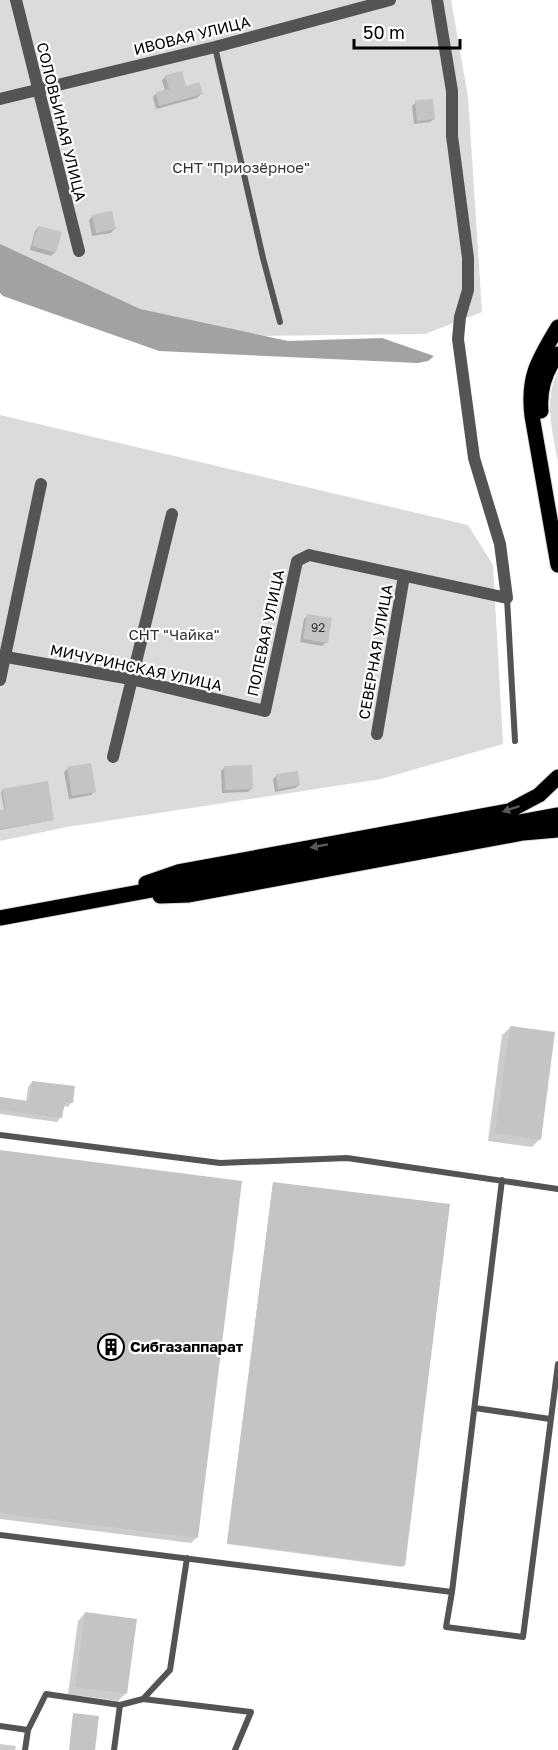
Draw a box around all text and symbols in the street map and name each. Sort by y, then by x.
street label: ИВОВАЯ УЛИЦА [132,12,252,58]
scale bar [354,12,460,50]
text: 50 m [363,21,405,43]
street label: СОЛОВЬИНАЯ УЛИЦА [34,40,90,203]
park label: СНТ "Приозёрное" [172,158,310,176]
street label: ПОЛЕВАЯ УЛИЦА [243,568,287,698]
street label: СЕВЕРНАЯ УЛИЦА [354,583,396,721]
house number: 92 [311,620,325,635]
park label: СНТ "Чайка" [128,625,220,643]
street label: МИЧУРИНСКАЯ УЛИЦА [49,640,224,694]
one-way arrow [501,805,519,814]
one-way arrow [309,842,328,851]
building icon: Сибгазаппарат [96,1332,126,1362]
place label: Сибгазаппарат [130,1337,244,1355]

